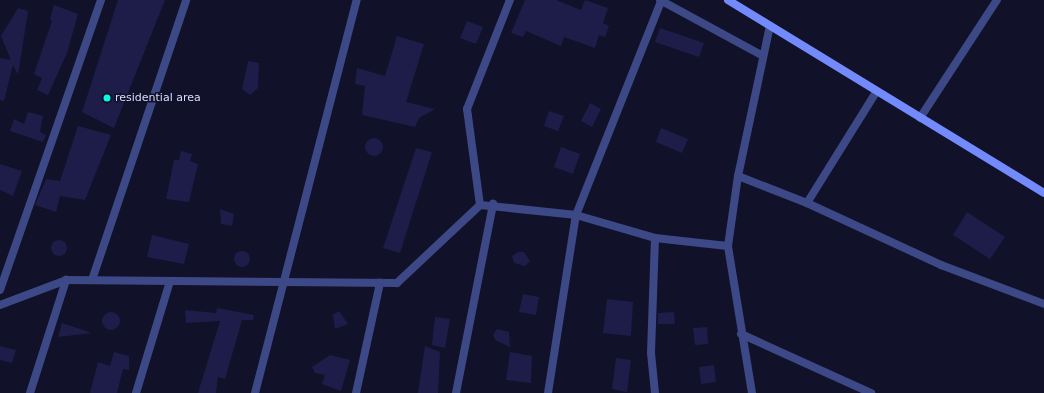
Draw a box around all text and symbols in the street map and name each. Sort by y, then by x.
place label: residential area [115,91,201,105]
marker: residential area [102,93,112,103]

